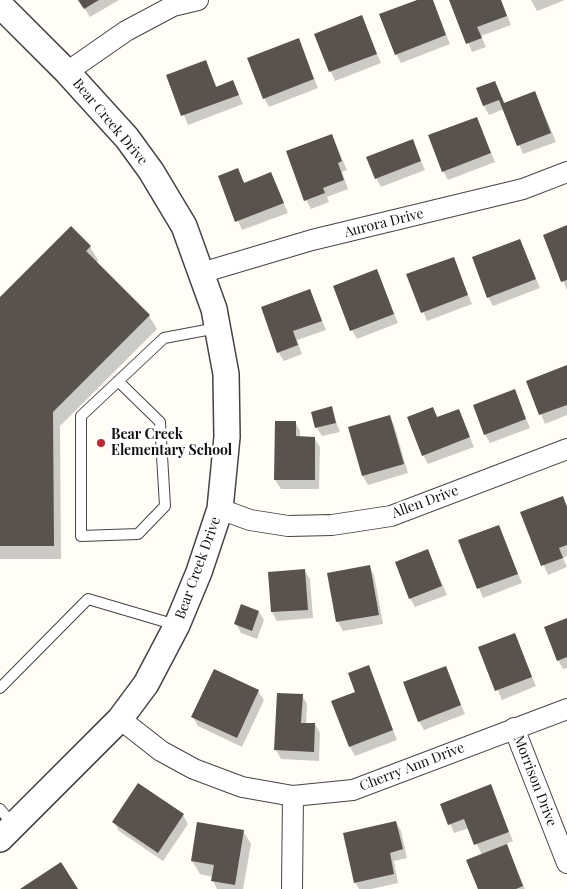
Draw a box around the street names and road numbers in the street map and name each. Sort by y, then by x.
street label: Bear Creek Drive [69,75,151,169]
street label: Aurora Drive [343,205,425,241]
street label: Allen Drive [389,482,461,522]
street label: Bear Creek Drive [172,515,224,621]
street label: Morrison Drive [510,733,560,829]
street label: Cherry Ann Drive [357,739,467,795]

